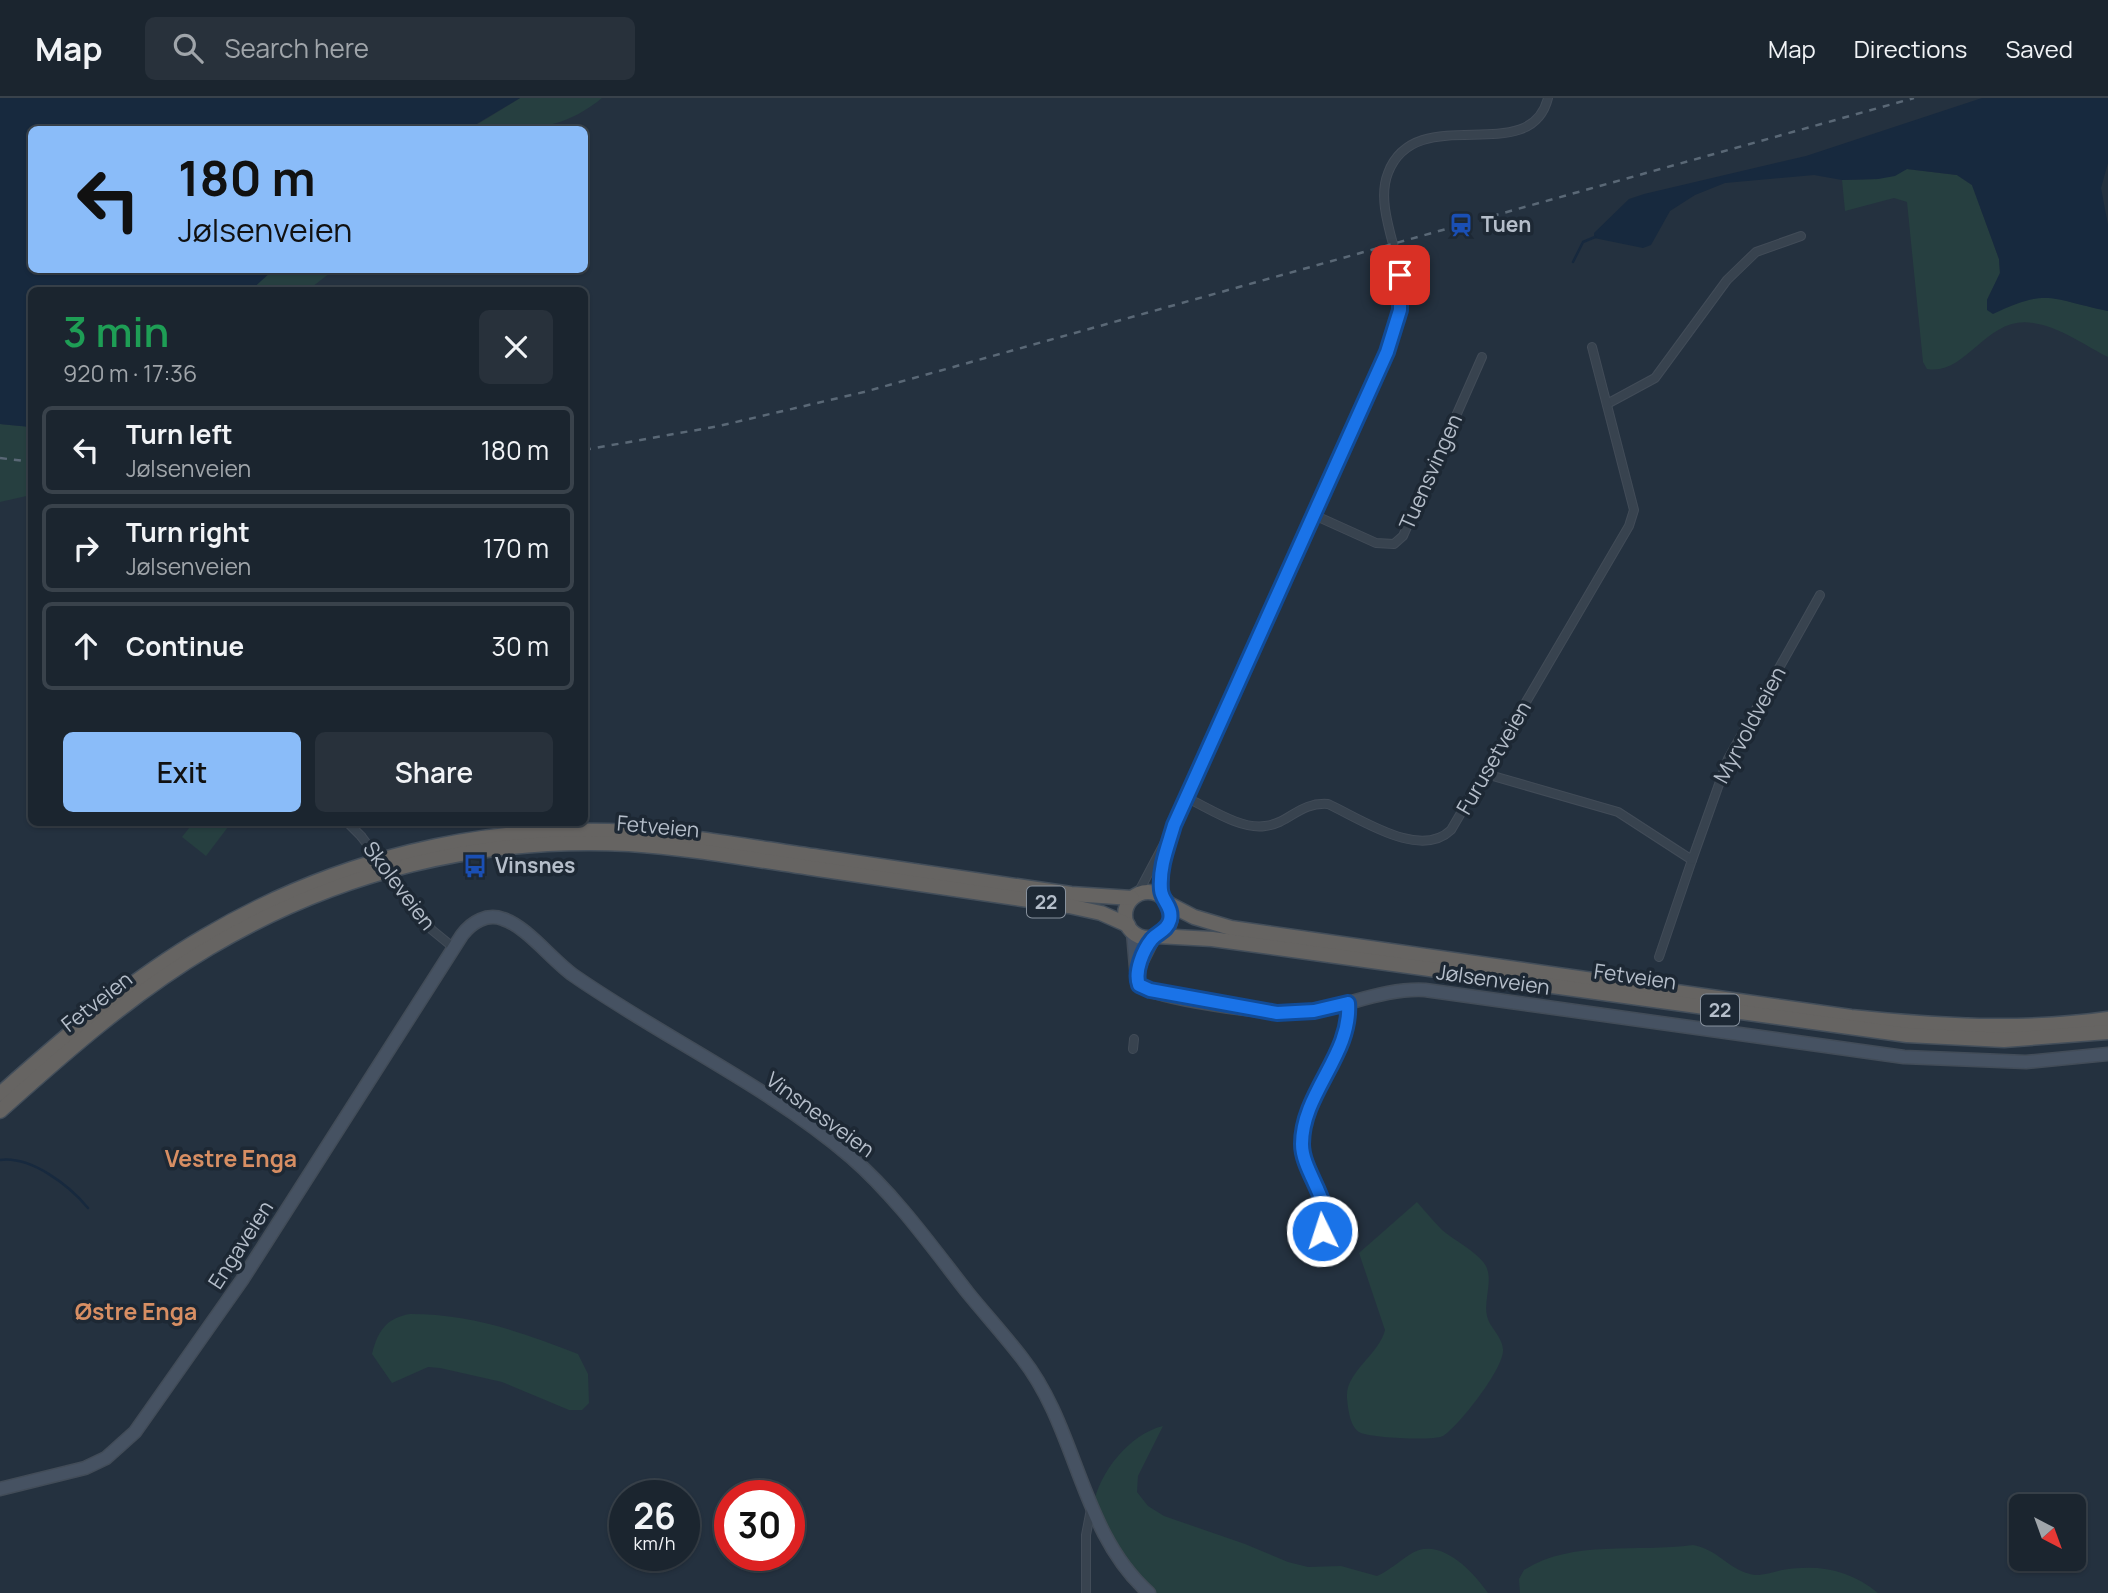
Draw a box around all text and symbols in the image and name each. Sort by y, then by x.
search box [145,17,635,80]
text: Map [35,26,103,71]
icon: search [169,29,207,67]
text: Search here [225,30,369,66]
text: Map [1768,32,1816,65]
text: Directions [1854,32,1967,65]
text: Saved [2005,32,2073,65]
text: 180 m [178,144,316,211]
icon: left [63,154,154,245]
text: Jølsenveien [178,208,352,252]
place label: Tuen [1481,210,1531,238]
station icon: Tuen [1447,211,1475,239]
pin [1370,245,1430,305]
icon: arrive [1381,256,1419,294]
text: 3 min [63,302,169,360]
button: close [479,310,553,384]
text: 920 m · 17:36 [63,357,197,389]
street label: Tuensvingen [1392,409,1468,534]
text: Turn left [126,416,233,452]
icon: left [67,431,105,469]
text: 180 m [481,432,549,468]
text: Jølsenveien [126,452,251,484]
text: Turn right [126,514,250,550]
icon: right [67,529,105,567]
text: 170 m [483,530,549,566]
text: Jølsenveien [126,550,251,582]
icon: ahead [67,627,105,665]
text: Continue [126,628,244,664]
text: 30 m [492,628,549,664]
street label: Myrvoldveien [1707,661,1792,788]
street label: Furusetveien [1449,696,1537,819]
button: Exit [63,732,301,812]
button: Share [315,732,553,812]
street label: Fetveien [616,808,701,844]
street label: Skoleveien [357,835,442,935]
place label: Vinsnes [495,851,575,879]
bus stop icon: Vinsnes [461,852,489,880]
road number: 22 [1027,887,1065,918]
street label: Fetveien [1592,956,1678,996]
street label: Jølsenveien [1435,957,1552,1001]
street label: Fetveien [55,965,138,1038]
road number: 22 [1701,994,1739,1026]
street label: Vinsnesveien [761,1065,881,1163]
district label: Vestre Enga [165,1142,297,1174]
position arrow [1285,1194,1359,1268]
street label: Engaveien [201,1195,279,1294]
district label: Østre Enga [75,1295,197,1327]
speed limit sign: 30 [714,1480,805,1571]
text: 26 [633,1492,676,1540]
north arrow [2009,1494,2086,1572]
map controls [2009,1494,2086,1571]
text: km/h [634,1531,675,1555]

